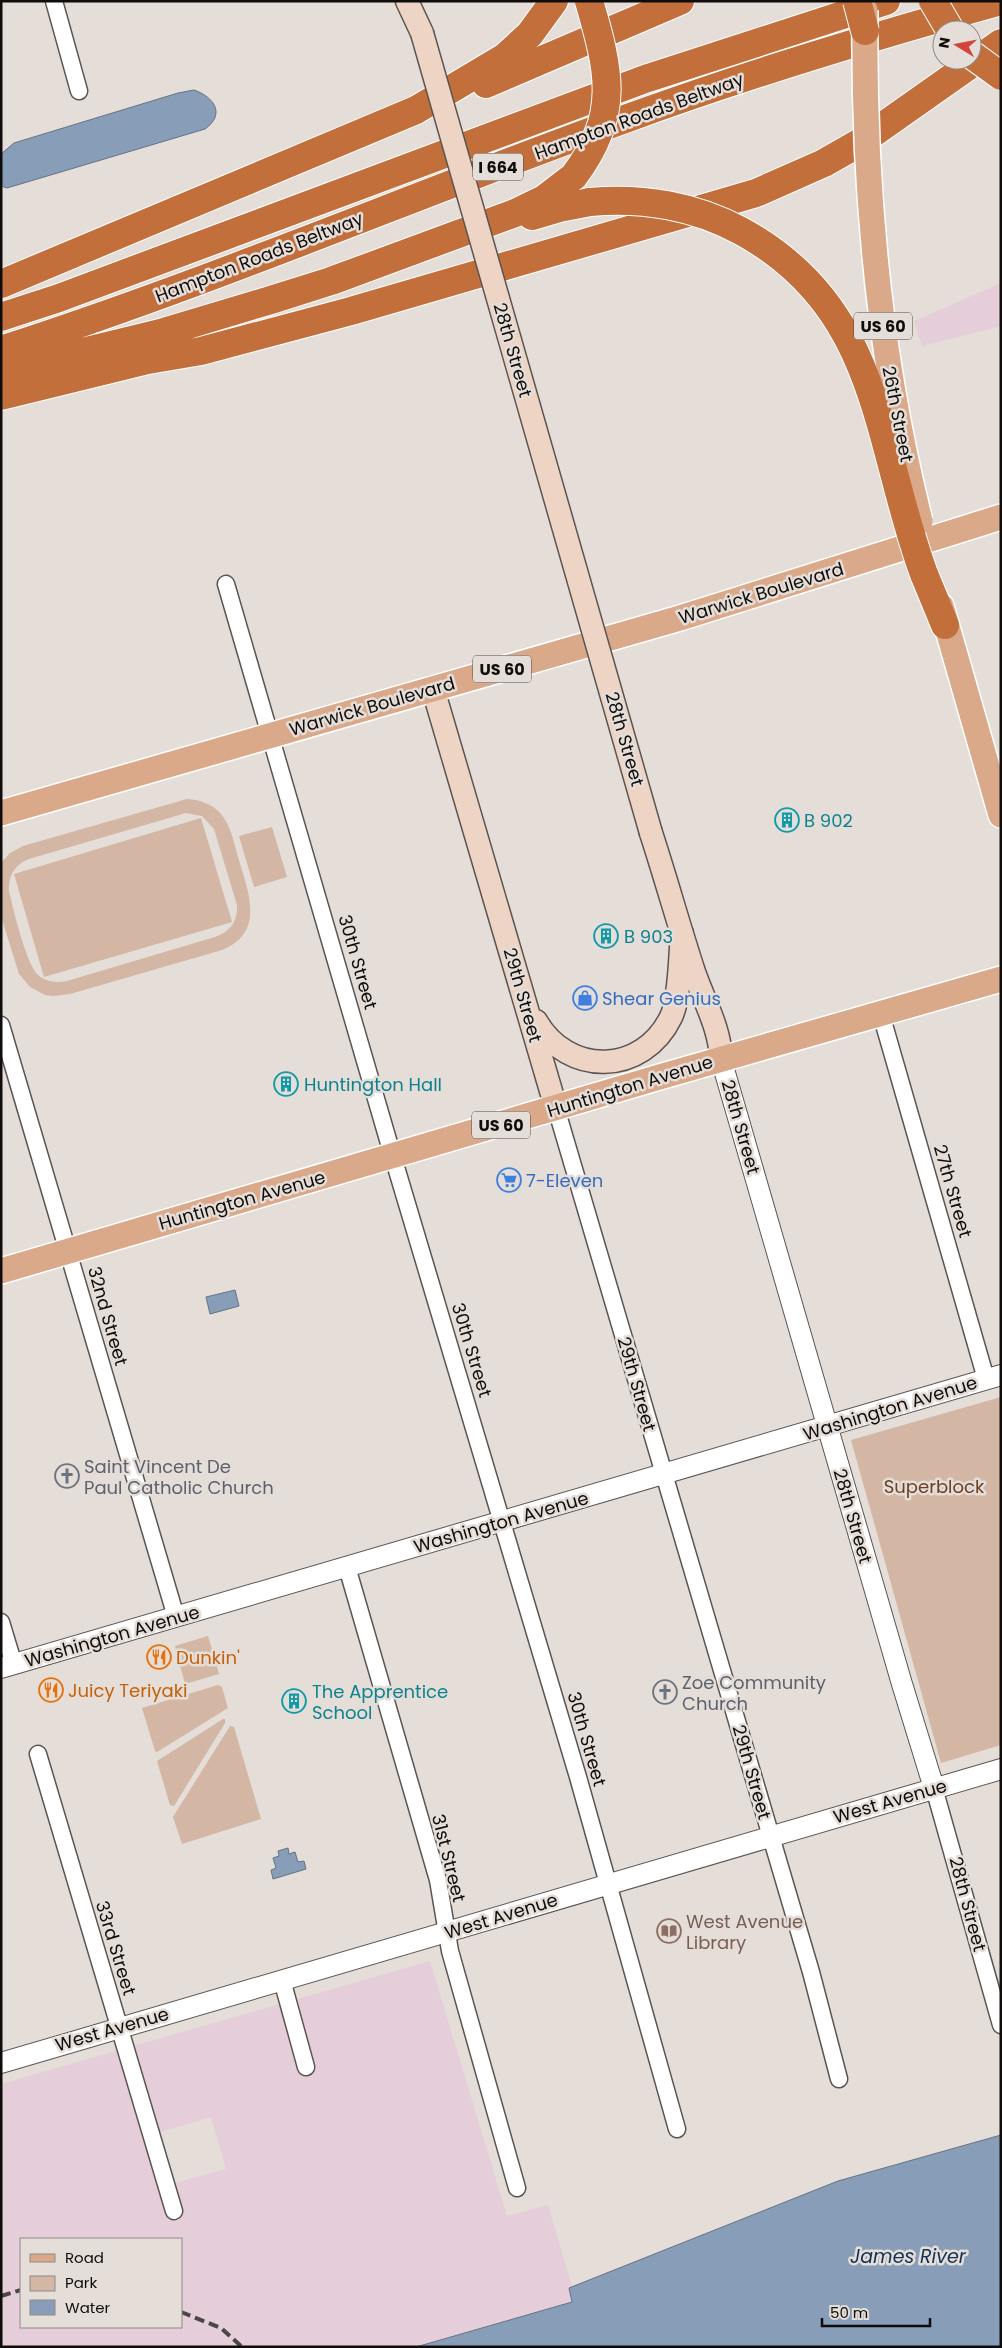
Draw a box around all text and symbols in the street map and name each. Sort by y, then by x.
north arrow [932,20,982,70]
text: N [933,36,955,50]
street label: Hampton Roads Beltway [531,66,747,166]
road number: I 664 [473,154,523,180]
street label: Hampton Roads Beltway [151,206,367,308]
street label: 28th Street [488,300,538,400]
road number: US 60 [854,312,912,340]
street label: 26th Street [876,364,920,464]
street label: Warwick Boulevard [675,556,847,630]
road number: US 60 [473,656,531,682]
street label: Warwick Boulevard [286,670,458,742]
street label: 28th Street [600,689,650,789]
building icon: B 902 [774,807,800,833]
place label: B 902 [804,808,853,833]
street label: 30th Street [333,912,383,1012]
building icon: B 903 [593,923,619,949]
place label: B 903 [624,924,673,949]
street label: 29th Street [498,945,548,1045]
shop icon: Shear Genius [572,985,598,1011]
place label: Shear Genius [602,986,721,1011]
street label: Huntington Avenue [544,1049,716,1123]
building icon: Huntington Hall [273,1071,299,1097]
place label: Huntington Hall [304,1072,442,1097]
street label: 28th Street [716,1077,766,1177]
road number: US 60 [472,1112,530,1138]
street label: 27th Street [928,1142,978,1240]
street label: Huntington Avenue [156,1164,328,1236]
supermarket icon: 7-Eleven [496,1167,522,1193]
place label: 7-Eleven [526,1168,603,1193]
street label: 32nd Street [82,1263,134,1369]
street label: 30th Street [446,1300,498,1400]
street label: 29th Street [612,1334,662,1434]
street label: Washington Avenue [800,1370,980,1446]
place label: Saint Vincent De Paul Catholic Church [84,1454,274,1500]
church icon: Saint Vincent De Paul Catholic Church [54,1463,80,1489]
street label: 28th Street [828,1466,878,1566]
park label: Superblock [884,1474,985,1499]
street label: Washington Avenue [411,1485,591,1559]
street label: Washington Avenue [22,1599,202,1673]
restaurant icon: Dunkin' [146,1644,172,1670]
place label: Dunkin' [176,1645,240,1670]
place label: Zoe Community Church [682,1670,826,1716]
restaurant icon: Juicy Teriyaki [38,1677,64,1703]
place label: Juicy Teriyaki [68,1678,187,1703]
place label: The Apprentice School [312,1679,448,1725]
church icon: Zoe Community Church [652,1679,678,1705]
building icon: The Apprentice School [281,1688,307,1714]
street label: 30th Street [562,1689,612,1789]
street label: 29th Street [727,1722,777,1822]
street label: West Avenue [830,1773,950,1829]
street label: 31st Street [426,1811,472,1905]
street label: 28th Street [943,1854,993,1954]
street label: West Avenue [441,1887,561,1945]
street label: 33rd Street [90,1898,142,1998]
place label: West Avenue Library [686,1909,803,1955]
library icon: West Avenue Library [656,1918,682,1944]
street label: West Avenue [52,2001,172,2057]
legend [20,2238,182,2328]
water label: James River [850,2243,967,2270]
text: Road [65,2247,104,2268]
text: Park [65,2272,97,2293]
scale bar [822,2296,930,2328]
text: Water [65,2297,111,2318]
text: 50 m [830,2302,868,2323]

